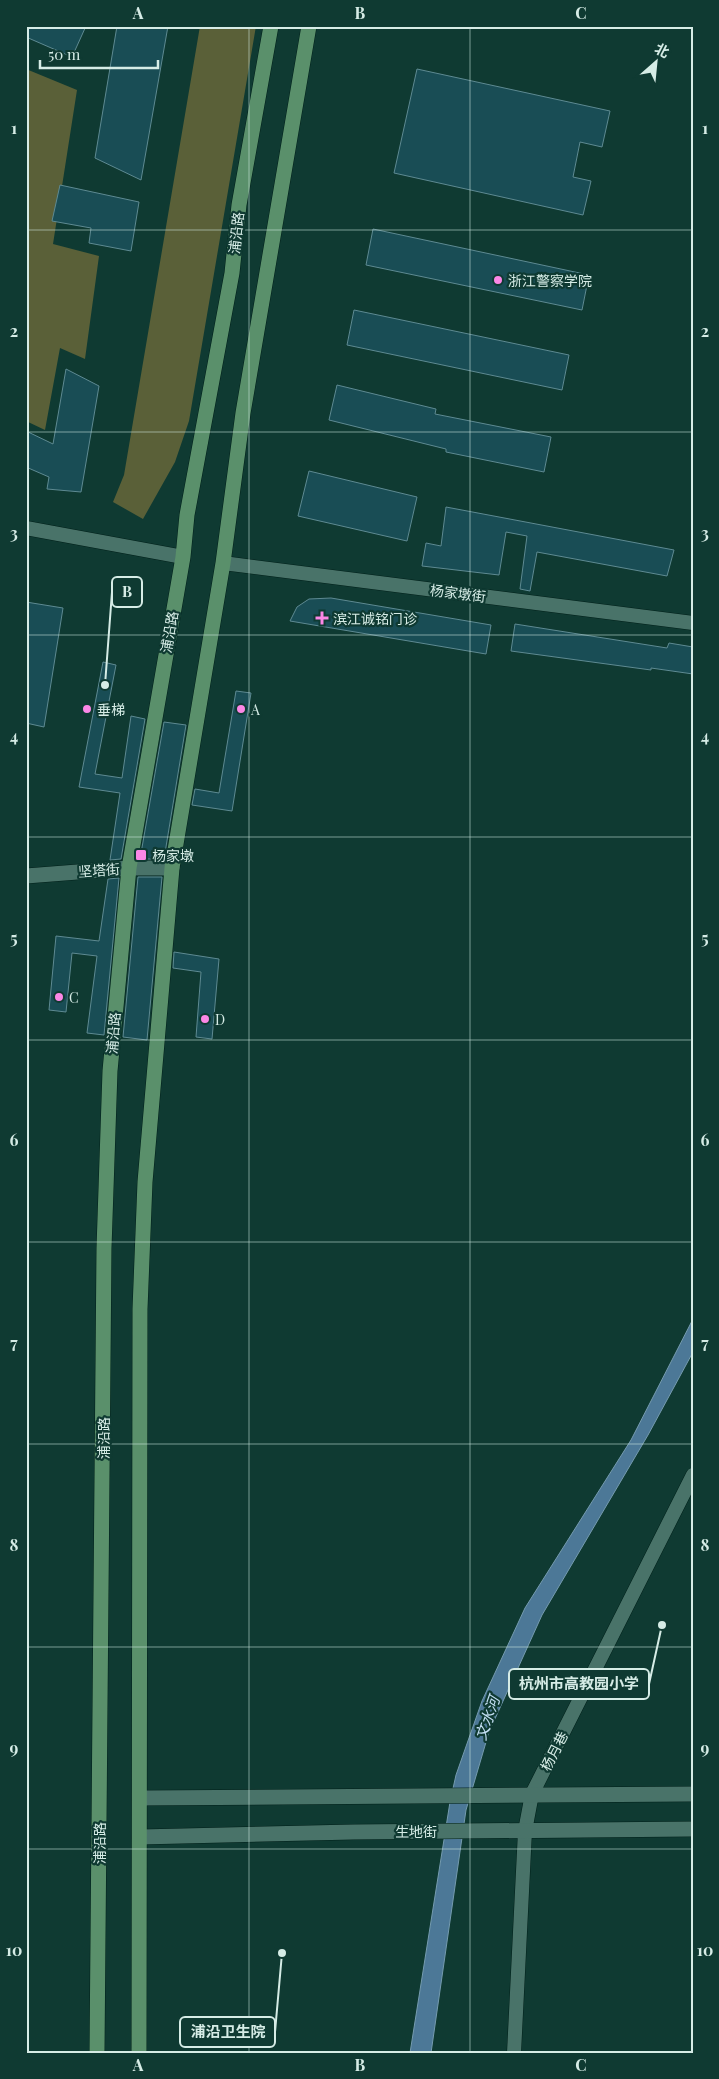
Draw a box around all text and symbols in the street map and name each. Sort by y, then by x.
text: A [132,2,144,23]
text: B [355,2,366,23]
text: C [575,2,587,23]
scale bar [40,38,158,70]
north arrow [632,38,682,88]
text: 北 [652,38,673,62]
text: 50 m [48,44,81,64]
text: 1 [11,117,17,138]
text: 1 [702,117,708,138]
street label: 浦沿路 [224,211,248,255]
place label: 浙江警察学院 [508,271,592,290]
marker: 浙江警察学院 [492,274,504,286]
text: 2 [10,320,18,341]
text: 2 [701,320,709,341]
text: 3 [10,522,18,543]
text: 3 [701,522,709,543]
callout: B [112,577,142,607]
street label: 杨家墩街 [429,580,487,606]
text: B [122,581,132,601]
place label: 滨江诚铭门诊 [333,609,417,628]
street label: 浦沿路 [156,610,182,654]
marker: 滨江诚铭门诊 [315,611,329,625]
place label: 垂梯 [97,700,125,719]
place label: A [250,700,260,719]
marker: 垂梯 [81,703,93,715]
marker: A [235,703,247,715]
text: 4 [10,725,18,746]
text: 4 [701,725,709,746]
place label: 杨家墩 [152,846,194,865]
marker: 杨家墩 [134,848,148,862]
street label: 坚塔街 [77,859,121,881]
text: 5 [10,927,18,948]
text: 5 [701,927,709,948]
place label: C [69,988,79,1007]
marker: C [53,991,65,1003]
place label: D [215,1010,225,1029]
street label: 浦沿路 [102,1011,124,1055]
marker: D [199,1013,211,1025]
text: 6 [10,1129,19,1150]
text: 6 [701,1129,710,1150]
text: 7 [10,1332,18,1353]
text: 7 [701,1332,709,1353]
street label: 浦沿路 [94,1417,113,1459]
text: 8 [10,1534,19,1555]
text: 8 [701,1534,710,1555]
callout: 杭州市高教园小学 [509,1669,649,1699]
text: 杭州市高教园小学 [519,1673,639,1693]
water label: 文水河 [470,1691,505,1743]
street label: 杨月巷 [536,1728,572,1774]
text: 9 [10,1737,19,1758]
text: 9 [701,1737,710,1758]
street label: 浦沿路 [90,1822,109,1864]
street label: 生地街 [395,1822,437,1841]
text: 10 [6,1939,22,1960]
text: 10 [697,1939,713,1960]
callout: 浦沿卫生院 [180,2017,275,2047]
text: 浦沿卫生院 [190,2021,266,2041]
text: A [132,2054,144,2075]
text: B [355,2054,366,2075]
text: C [575,2054,587,2075]

